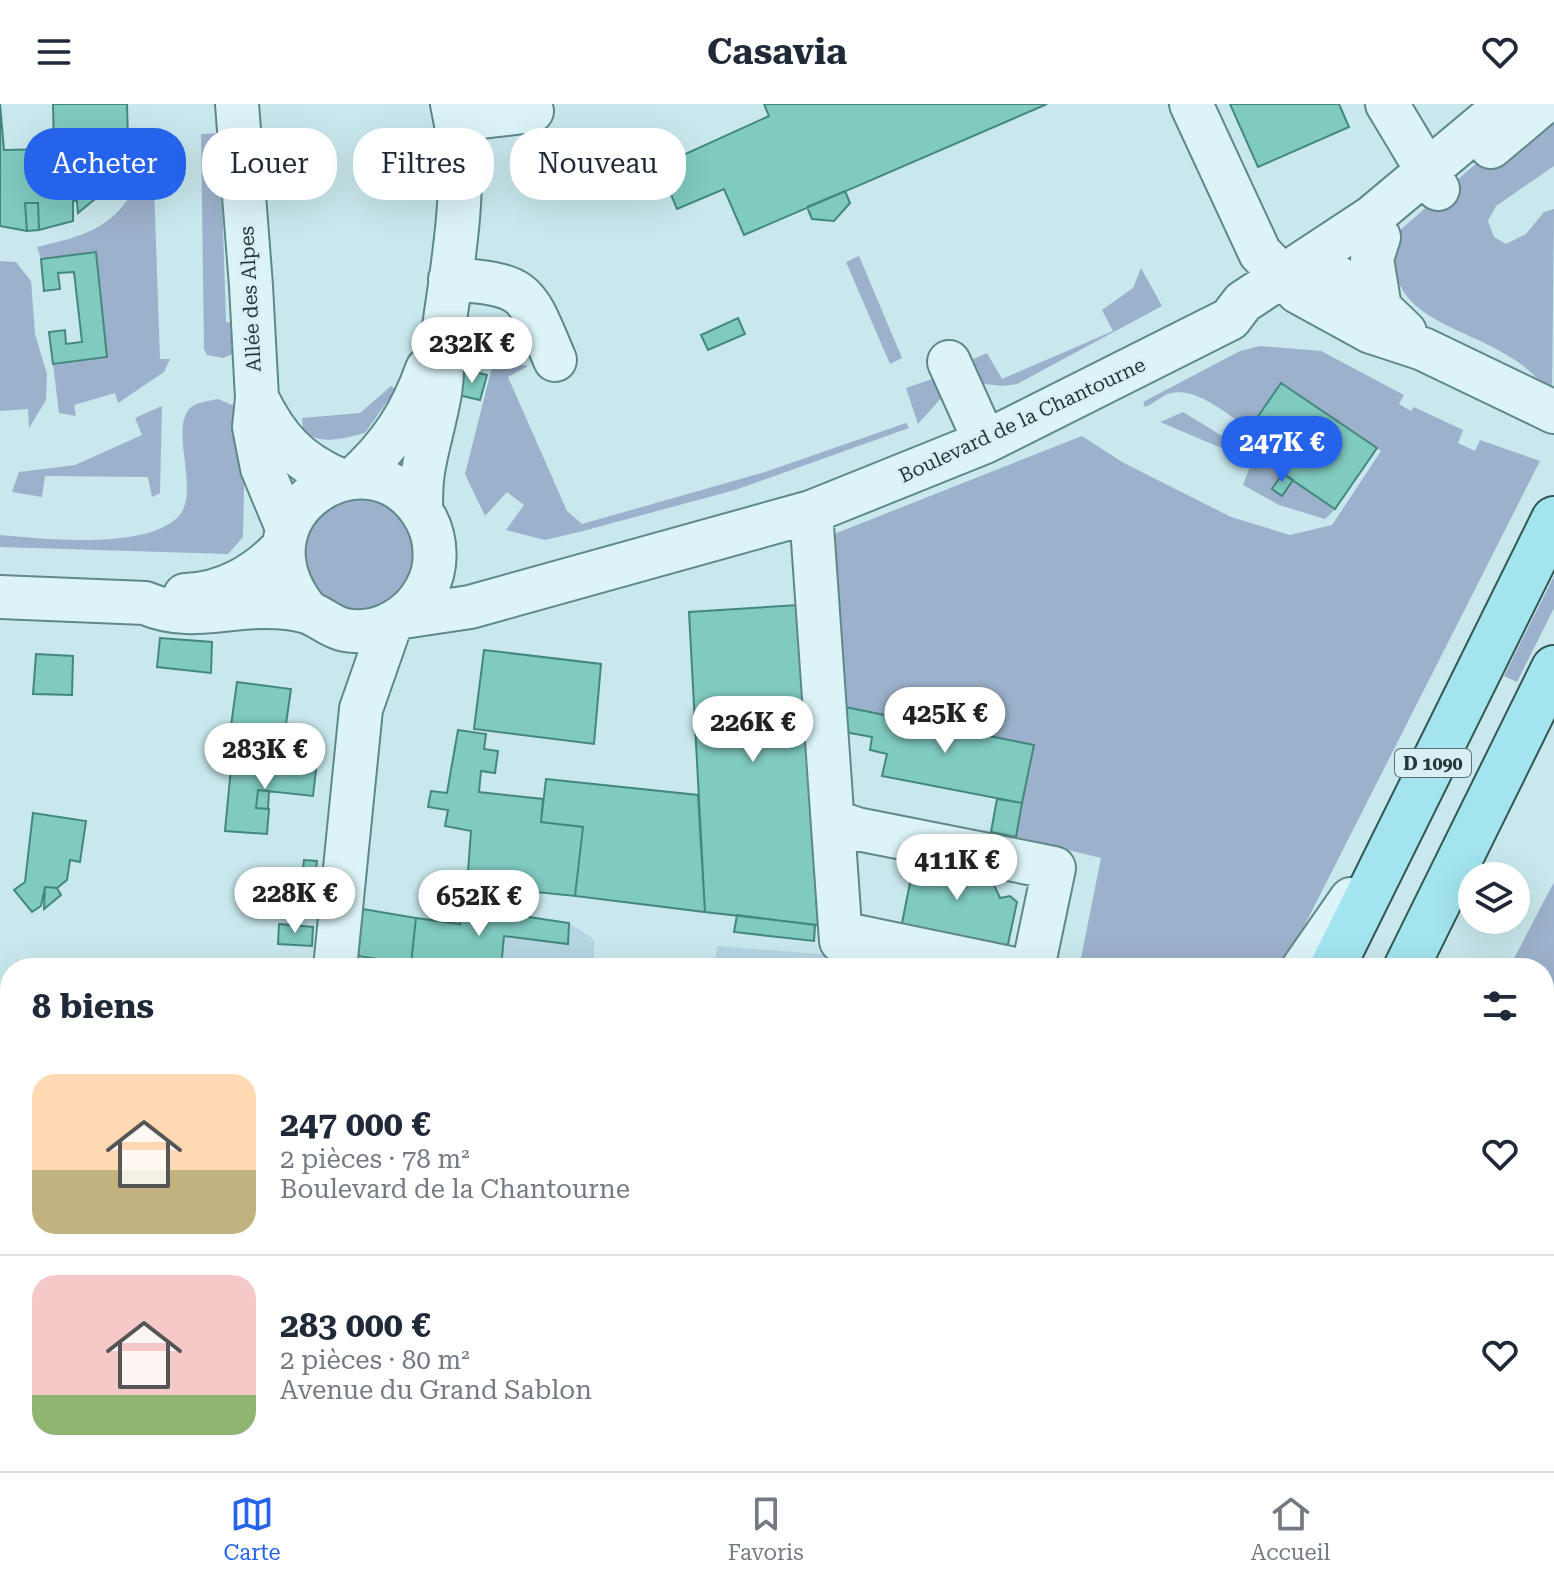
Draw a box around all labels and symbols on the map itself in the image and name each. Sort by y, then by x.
street label: Allée des Alpes [234,225,266,373]
pin: 232K € [407,317,537,385]
street label: Boulevard de la Chantourne [895,352,1149,488]
pin: 247K € [1217,416,1347,484]
pin: 425K € [880,687,1010,755]
pin: 226K € [688,696,818,764]
pin: 283K € [200,723,330,791]
road number: D 1090 [1395,749,1471,777]
pin: 411K € [892,834,1022,902]
pin: 228K € [230,867,360,935]
pin: 652K € [414,870,544,938]

